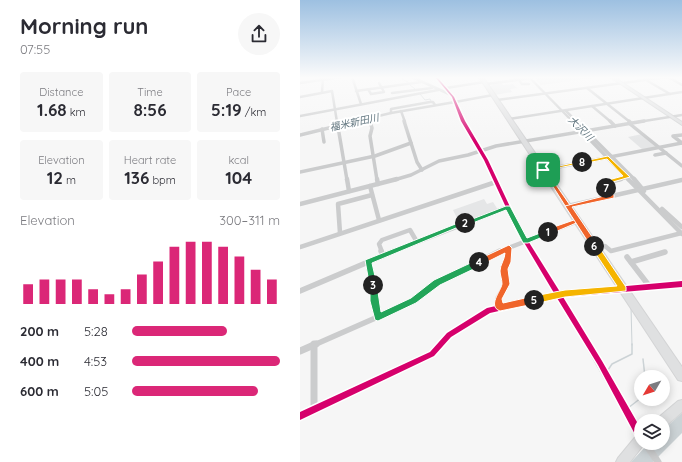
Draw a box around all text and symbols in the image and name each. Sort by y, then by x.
text: Morning run [20,12,148,40]
button: share [238,13,280,55]
text: 07:55 [20,41,50,57]
text: Distance [39,85,83,99]
text: Time [137,85,163,99]
text: Pace [226,85,251,99]
text: 1.68 [37,99,67,120]
text: 8:56 [133,99,167,120]
text: 5:19 [211,99,242,120]
text: km [67,105,86,119]
text: /km [242,105,266,119]
water label: 福米新田川 [328,111,381,134]
water label: 大沢川 [565,113,597,144]
pin: 8 [572,152,592,172]
text: Elevation [38,153,85,167]
text: Heart rate [124,153,176,167]
text: kcal [228,153,249,167]
pin [526,153,560,187]
text: 8 [579,155,585,169]
icon: arrive [532,159,554,181]
text: 12 [47,167,63,188]
text: 136 [124,167,149,188]
text: 104 [225,167,252,188]
text: m [63,173,76,187]
text: bpm [149,173,176,187]
pin: 7 [596,178,616,198]
text: 7 [603,181,609,195]
text: Elevation [20,212,75,228]
text: 300–311 m [219,212,280,228]
pin: 2 [455,213,475,233]
text: 2 [462,216,468,230]
pin: 1 [538,222,558,242]
text: 1 [546,225,550,239]
pin: 6 [584,236,604,256]
text: 6 [591,239,597,253]
pin: 4 [469,252,489,272]
text: 4 [476,255,482,269]
pin: 3 [363,275,383,295]
text: 3 [370,278,376,292]
pin: 5 [524,290,544,310]
text: 5 [531,293,537,307]
text: 200 m [20,323,59,339]
text: 5:28 [84,323,108,339]
text: 400 m [20,353,59,369]
text: 4:53 [84,353,107,369]
north arrow [634,370,670,406]
map controls [634,370,670,450]
text: 600 m [20,383,59,399]
text: 5:05 [84,383,108,399]
button: layers [634,414,670,450]

